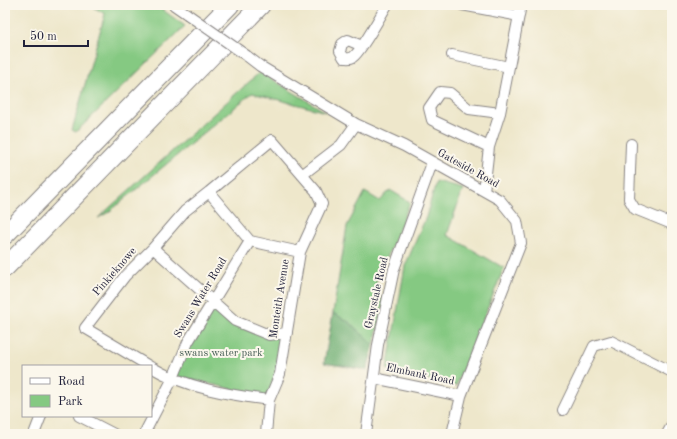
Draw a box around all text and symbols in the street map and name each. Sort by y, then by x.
scale bar [24,22,88,48]
text: 50 m [30,30,57,43]
street label: Gateside Road [435,148,501,191]
street label: Pinkieknowe [91,246,139,298]
street label: Swans Water Road [173,256,229,340]
street label: Graystale Road [363,256,391,330]
street label: Monteith Avenue [268,258,292,340]
park label: swans water park [179,348,263,359]
street label: Elmbank Road [385,362,455,388]
legend [22,365,152,417]
text: Road [58,376,85,388]
text: Park [58,396,83,408]

